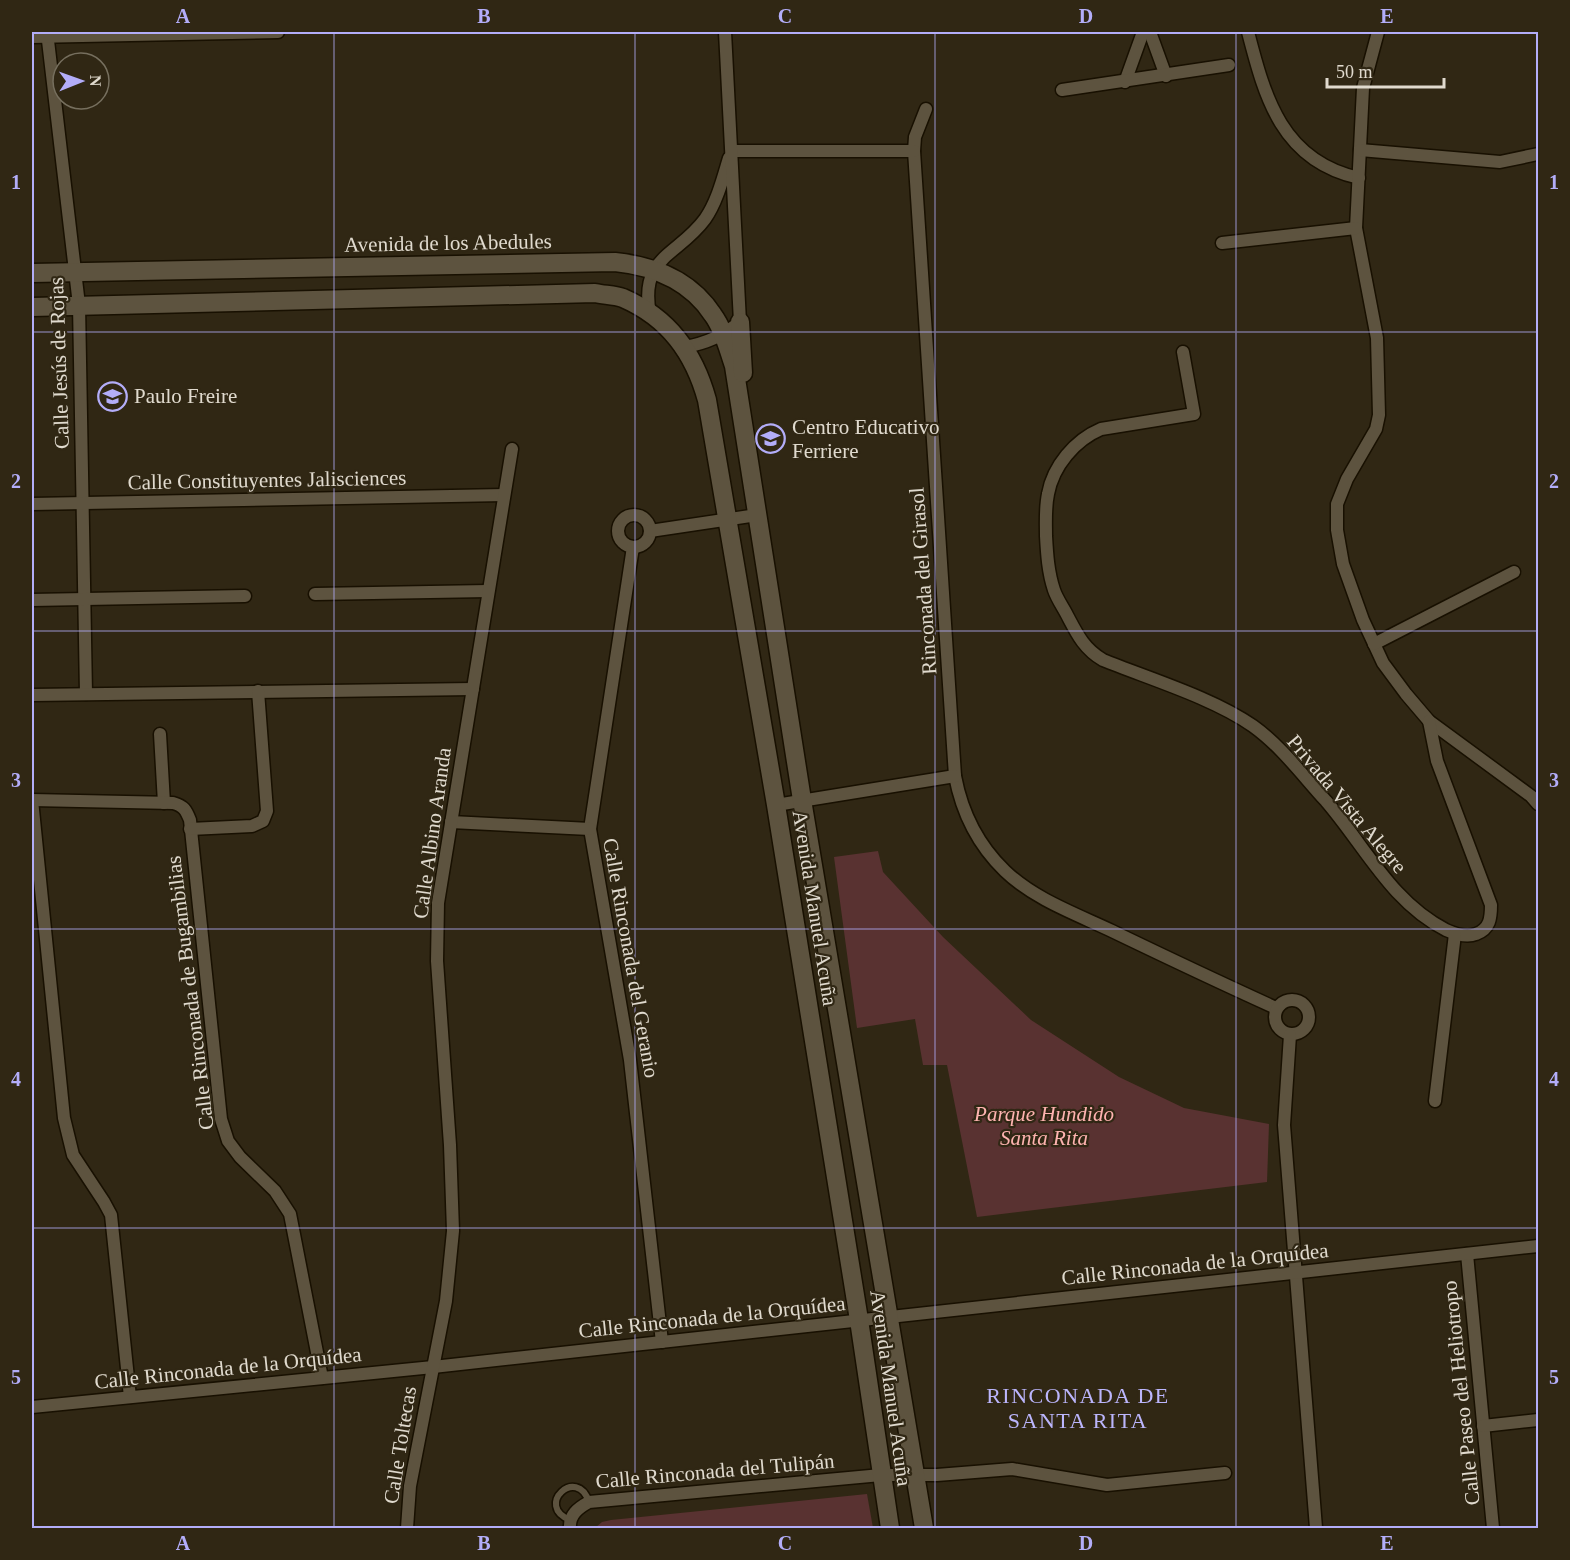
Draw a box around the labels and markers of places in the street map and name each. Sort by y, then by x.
school or university icon: Paulo Freire [97,380,129,412]
place label: Paulo Freire [134,384,237,408]
place label: Centro Educativo Ferriere [792,415,940,463]
school or university icon: Centro Educativo Ferriere [755,423,787,455]

